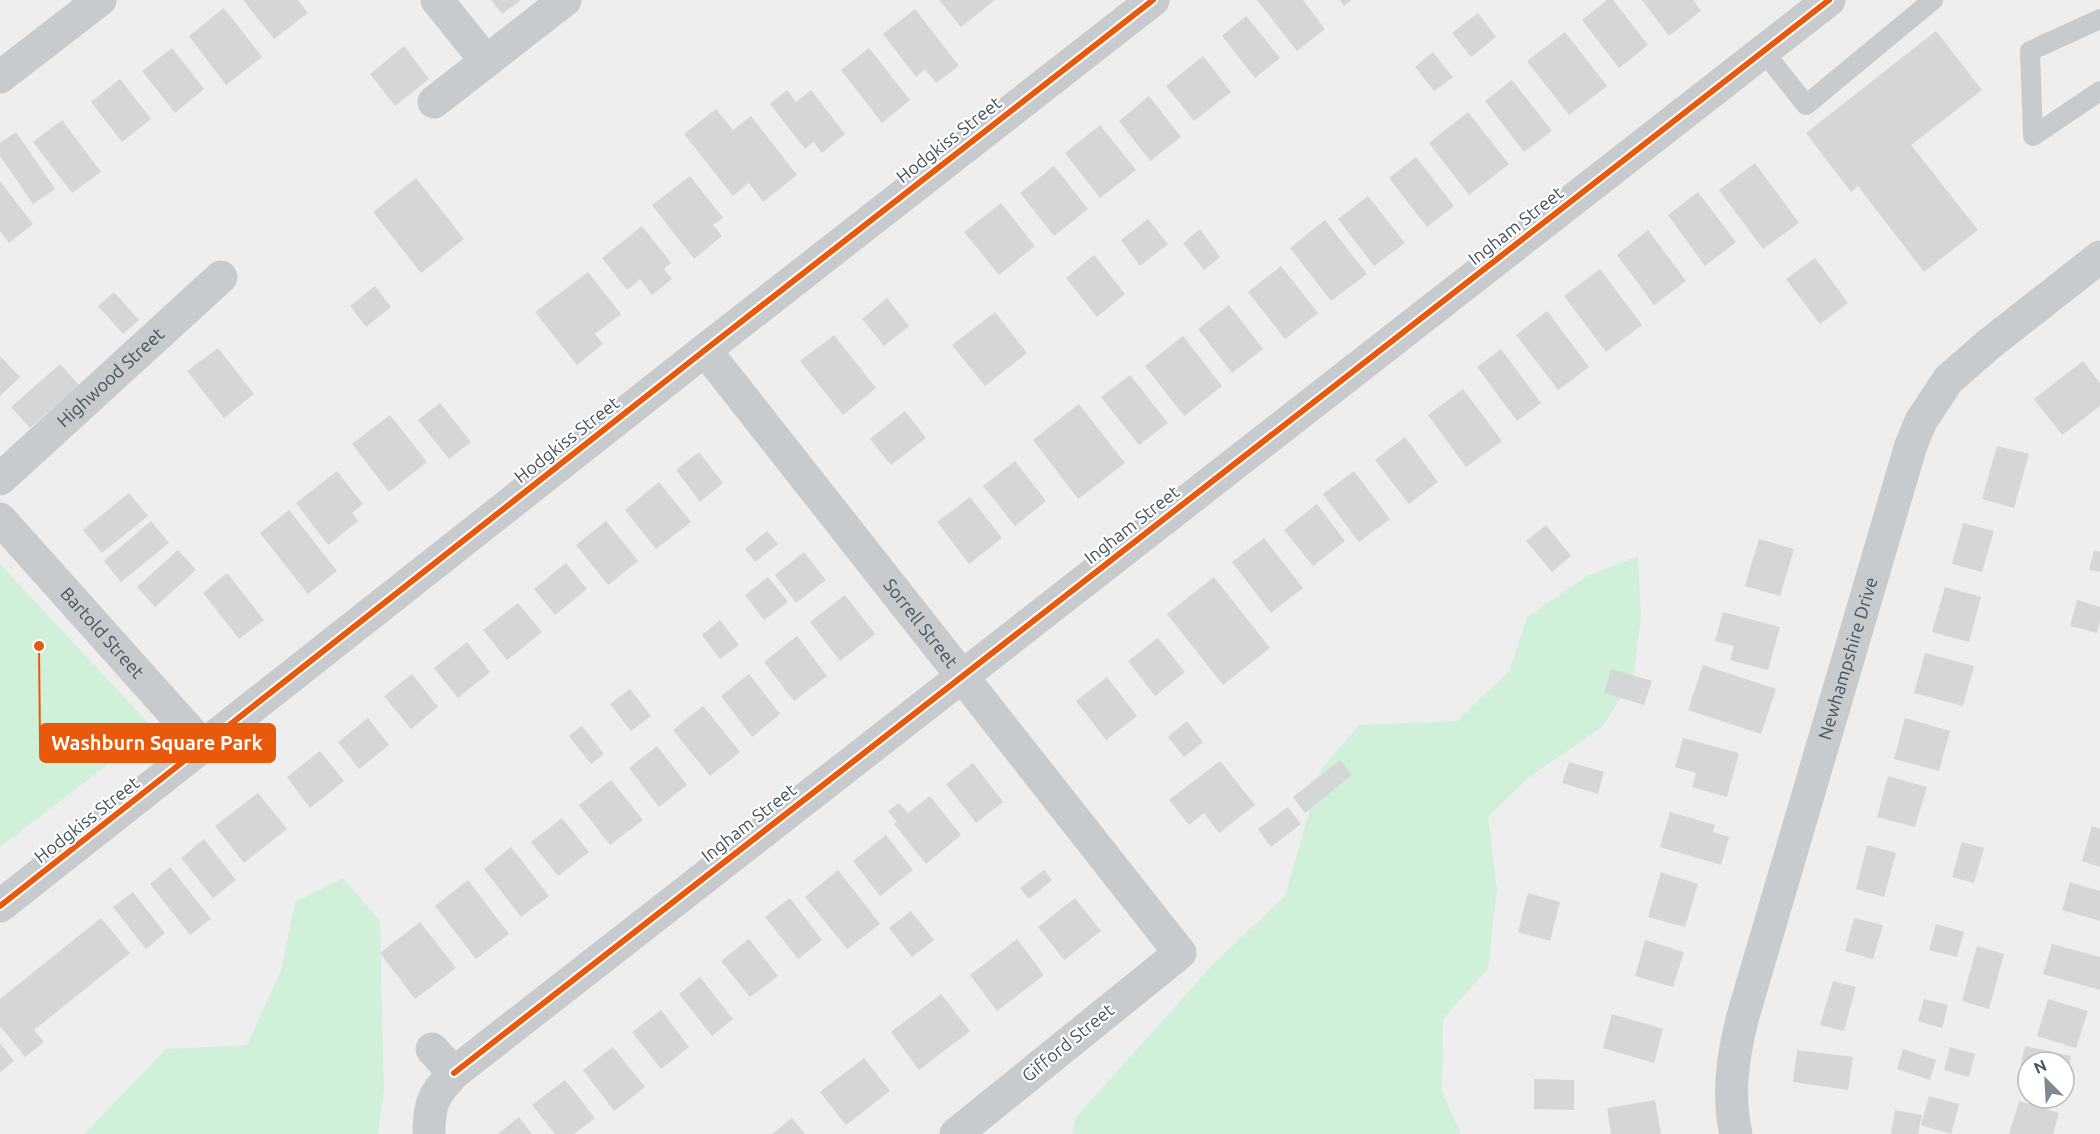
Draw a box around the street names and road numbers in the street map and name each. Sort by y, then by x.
street label: Hodgkiss Street [892,92,1005,186]
street label: Ingham Street [1464,182,1567,268]
street label: Highwood Street [53,323,168,431]
street label: Hodgkiss Street [510,392,623,486]
street label: Ingham Street [1080,481,1183,567]
street label: Sorrell Street [880,574,962,671]
street label: Newhampshire Drive [1814,575,1881,742]
street label: Bartold Street [57,583,148,682]
street label: Hodgkiss Street [30,772,143,866]
street label: Ingham Street [697,779,800,865]
street label: Gifford Street [1017,999,1117,1085]

